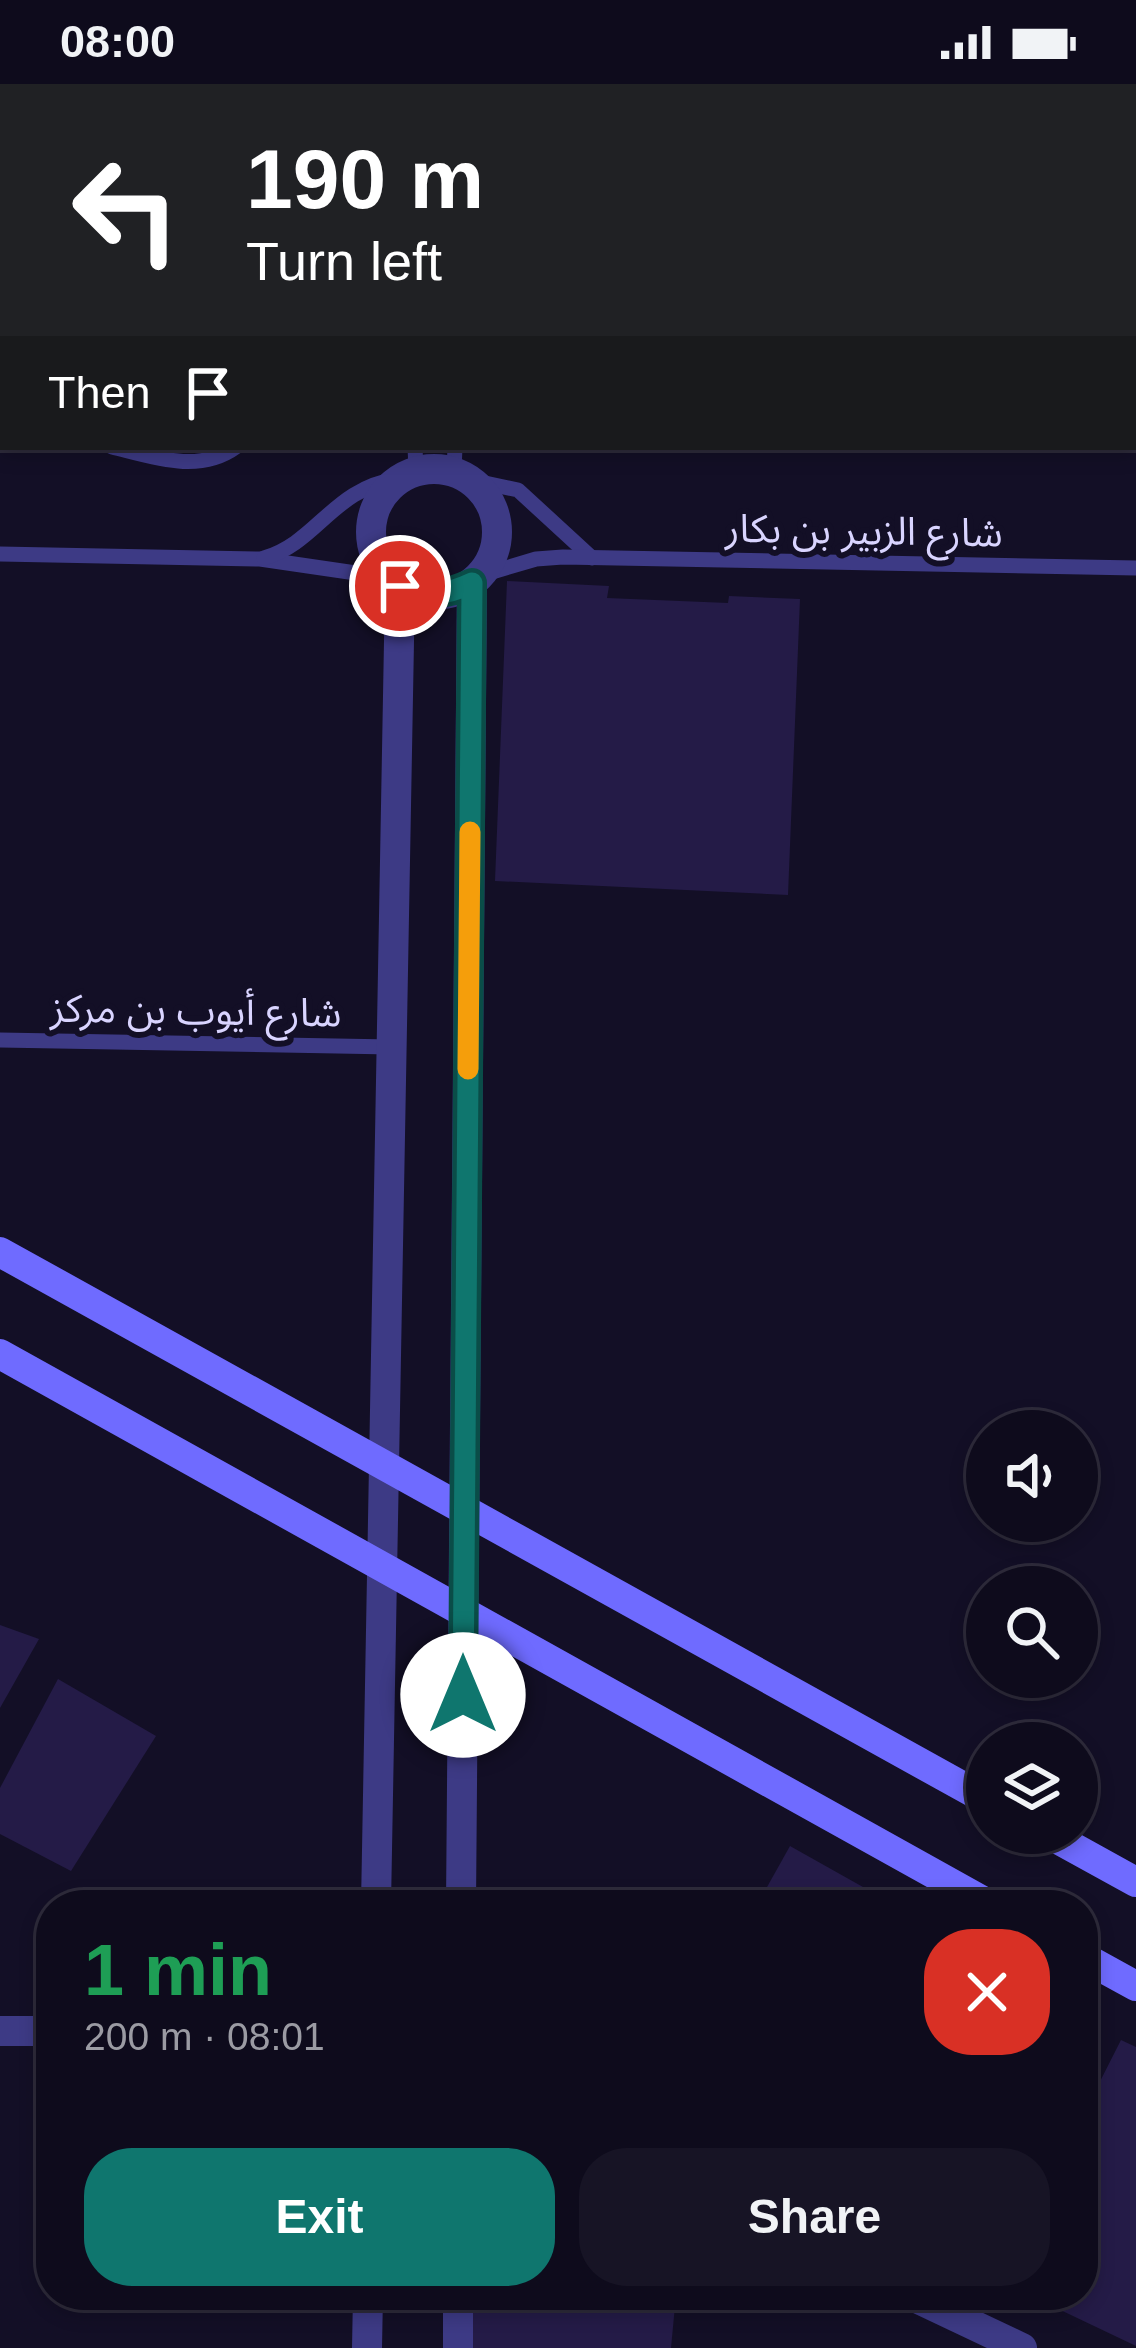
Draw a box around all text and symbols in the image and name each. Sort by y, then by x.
text: 08:00 [60,16,175,67]
icon: left [48,132,204,288]
text: 190 m [246,132,484,226]
text: Turn left [246,231,442,291]
icon: arrive [175,360,241,426]
text: Then [48,367,151,418]
street label: شارع الزبير بن بكار [724,507,1003,561]
pin [349,535,451,637]
icon: arrive [367,553,433,619]
street label: شارع أيوب بن مركز [49,984,342,1042]
map controls [966,1410,1098,1854]
button: sound [966,1410,1098,1542]
button: search [966,1566,1098,1698]
position arrow [400,1632,526,1758]
button: layers [966,1722,1098,1854]
button: close [924,1929,1050,2055]
text: 1 min [84,1930,272,2010]
text: 200 m · 08:01 [84,2015,325,2058]
button: Exit [84,2148,555,2286]
button: Share [579,2148,1050,2286]

